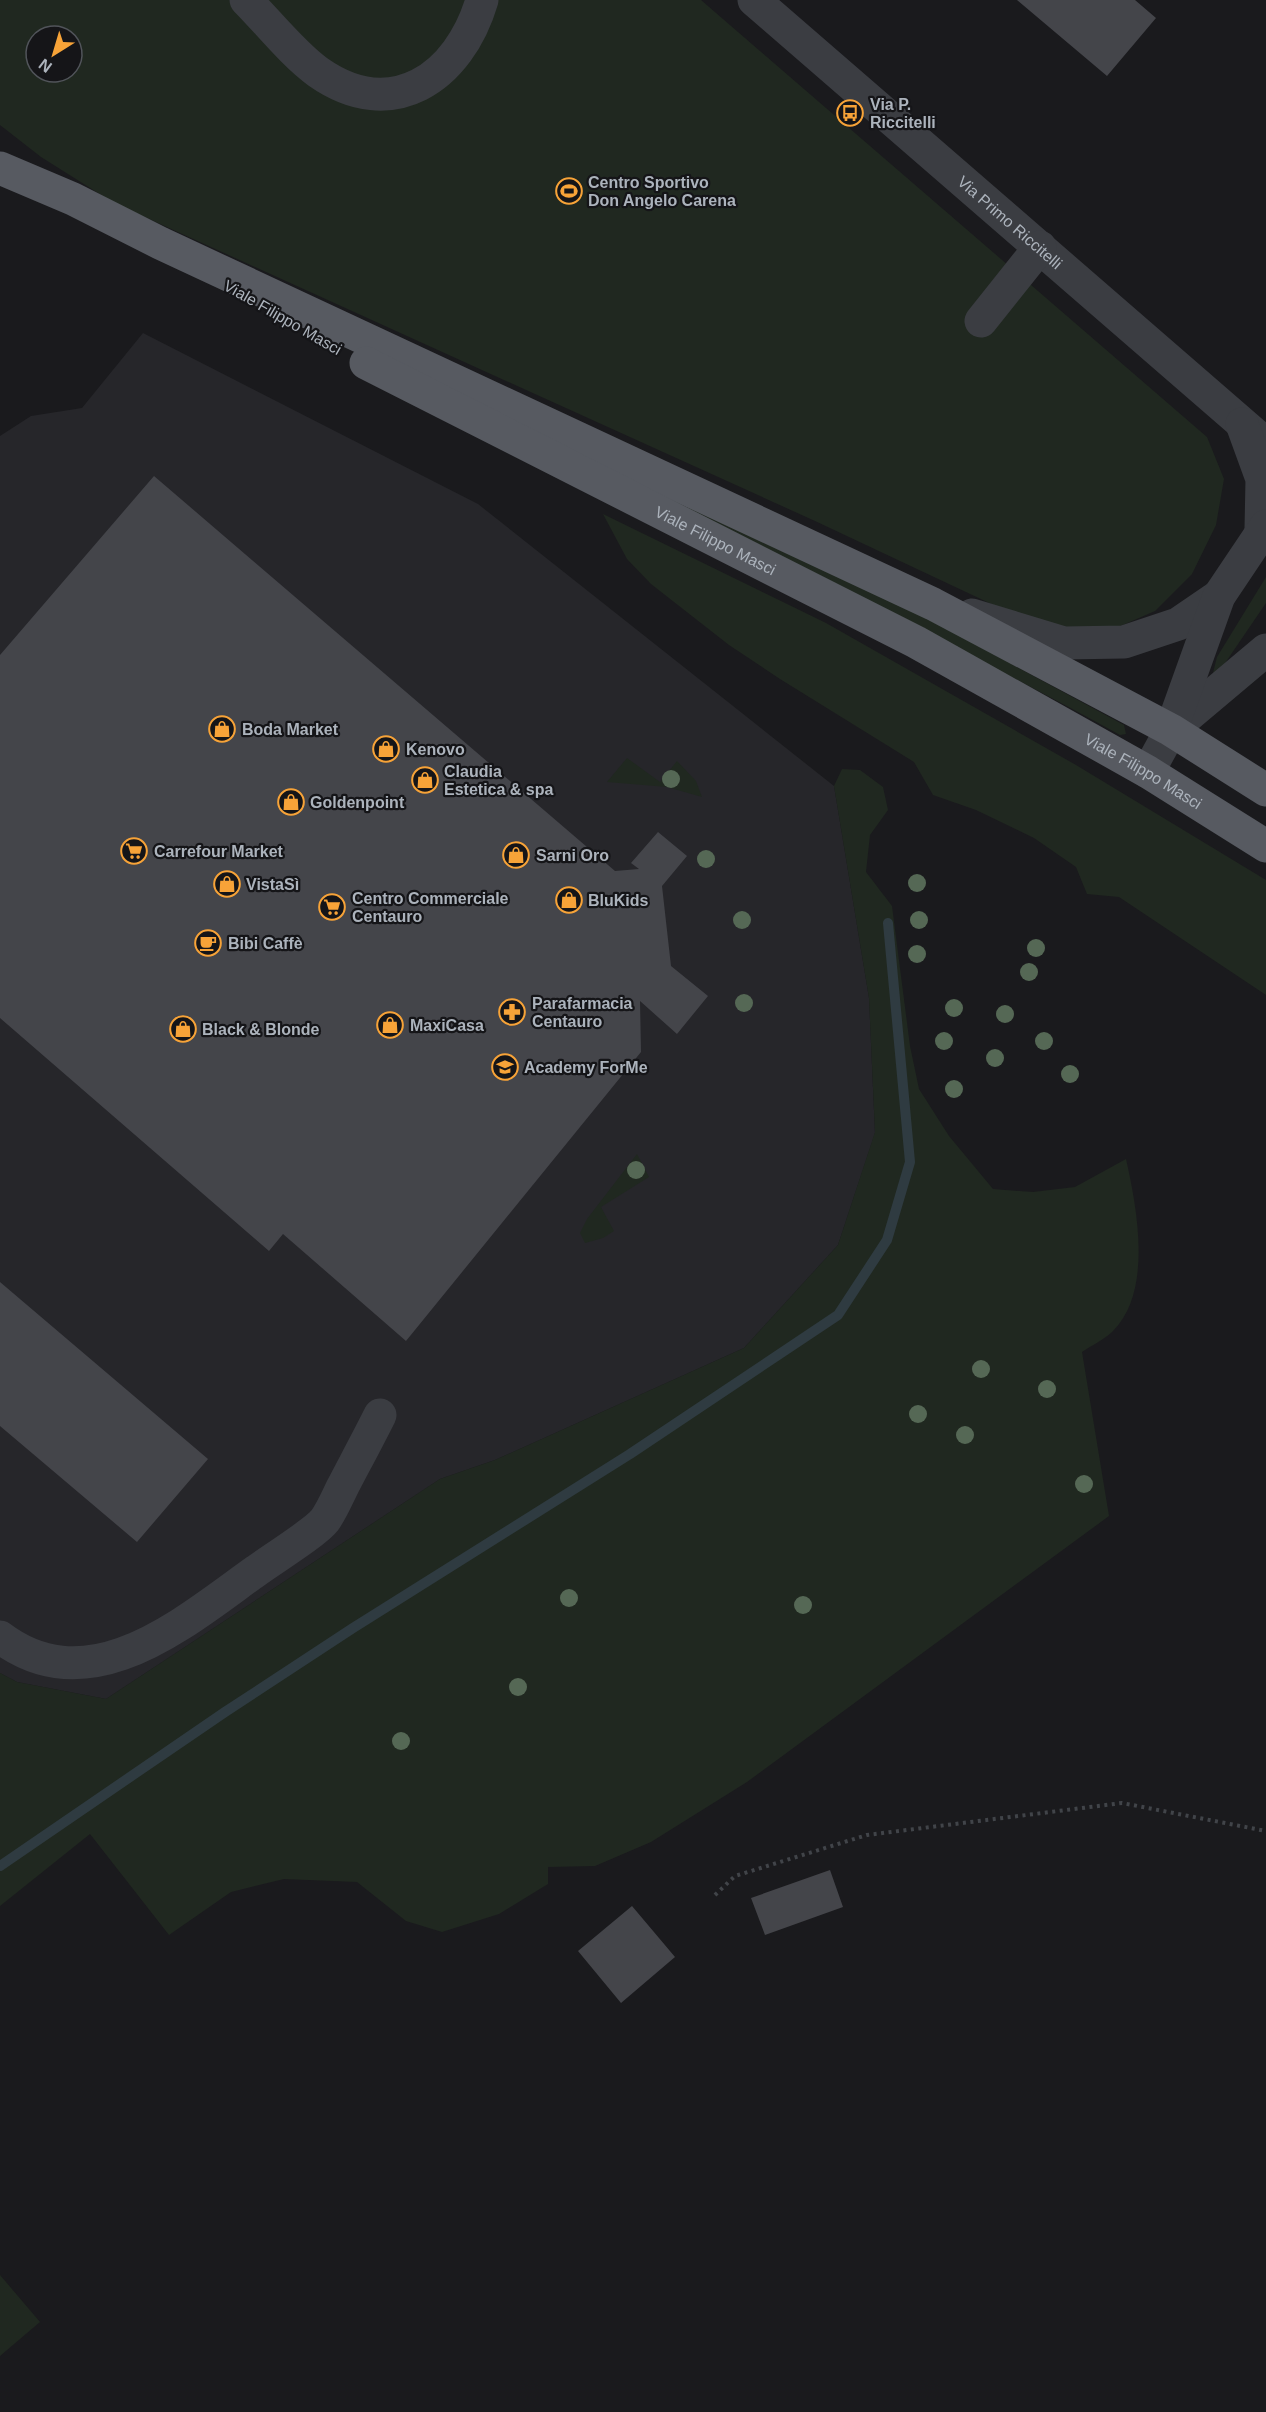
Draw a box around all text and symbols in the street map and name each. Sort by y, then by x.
north arrow [24,24,84,84]
text: N [36,55,55,76]
place label: Via P. Riccitelli [870,96,936,131]
bus stop icon: Via P. Riccitelli [835,98,865,128]
street label: Via Primo Riccitelli [954,173,1065,272]
place label: Centro Sportivo Don Angelo Carena [588,174,736,209]
sports icon: Centro Sportivo Don Angelo Carena [554,176,584,206]
street label: Viale Filippo Masci [221,277,345,358]
street label: Viale Filippo Masci [652,503,779,578]
shop icon: Boda Market [207,714,237,744]
place label: Boda Market [242,721,339,738]
street label: Viale Filippo Masci [1081,730,1205,813]
shop icon: Kenovo [371,734,401,764]
place label: Kenovo [406,741,465,758]
place label: Claudia Estetica & spa [444,763,553,798]
shop icon: Claudia Estetica & spa [410,765,440,795]
shop icon: Goldenpoint [276,787,306,817]
place label: Goldenpoint [310,794,405,811]
supermarket icon: Carrefour Market [119,836,149,866]
shop icon: Sarni Oro [501,840,531,870]
place label: Carrefour Market [154,843,284,860]
place label: Sarni Oro [536,847,609,864]
shop icon: VistaSì [212,869,242,899]
place label: VistaSì [246,876,299,893]
shop icon: BluKids [554,885,584,915]
place label: Centro Commerciale Centauro [352,890,509,925]
supermarket icon: Centro Commerciale Centauro [317,892,347,922]
place label: BluKids [588,892,649,909]
cafe icon: Bibi Caffè [193,928,223,958]
place label: Bibi Caffè [228,935,303,952]
place label: Parafarmacia Centauro [532,995,633,1030]
pharmacy icon: Parafarmacia Centauro [497,997,527,1027]
shop icon: MaxiCasa [375,1010,405,1040]
shop icon: Black & Blonde [168,1014,198,1044]
place label: MaxiCasa [410,1017,484,1034]
place label: Black & Blonde [202,1021,319,1038]
school or university icon: Academy ForMe [490,1052,520,1082]
place label: Academy ForMe [524,1059,648,1076]

